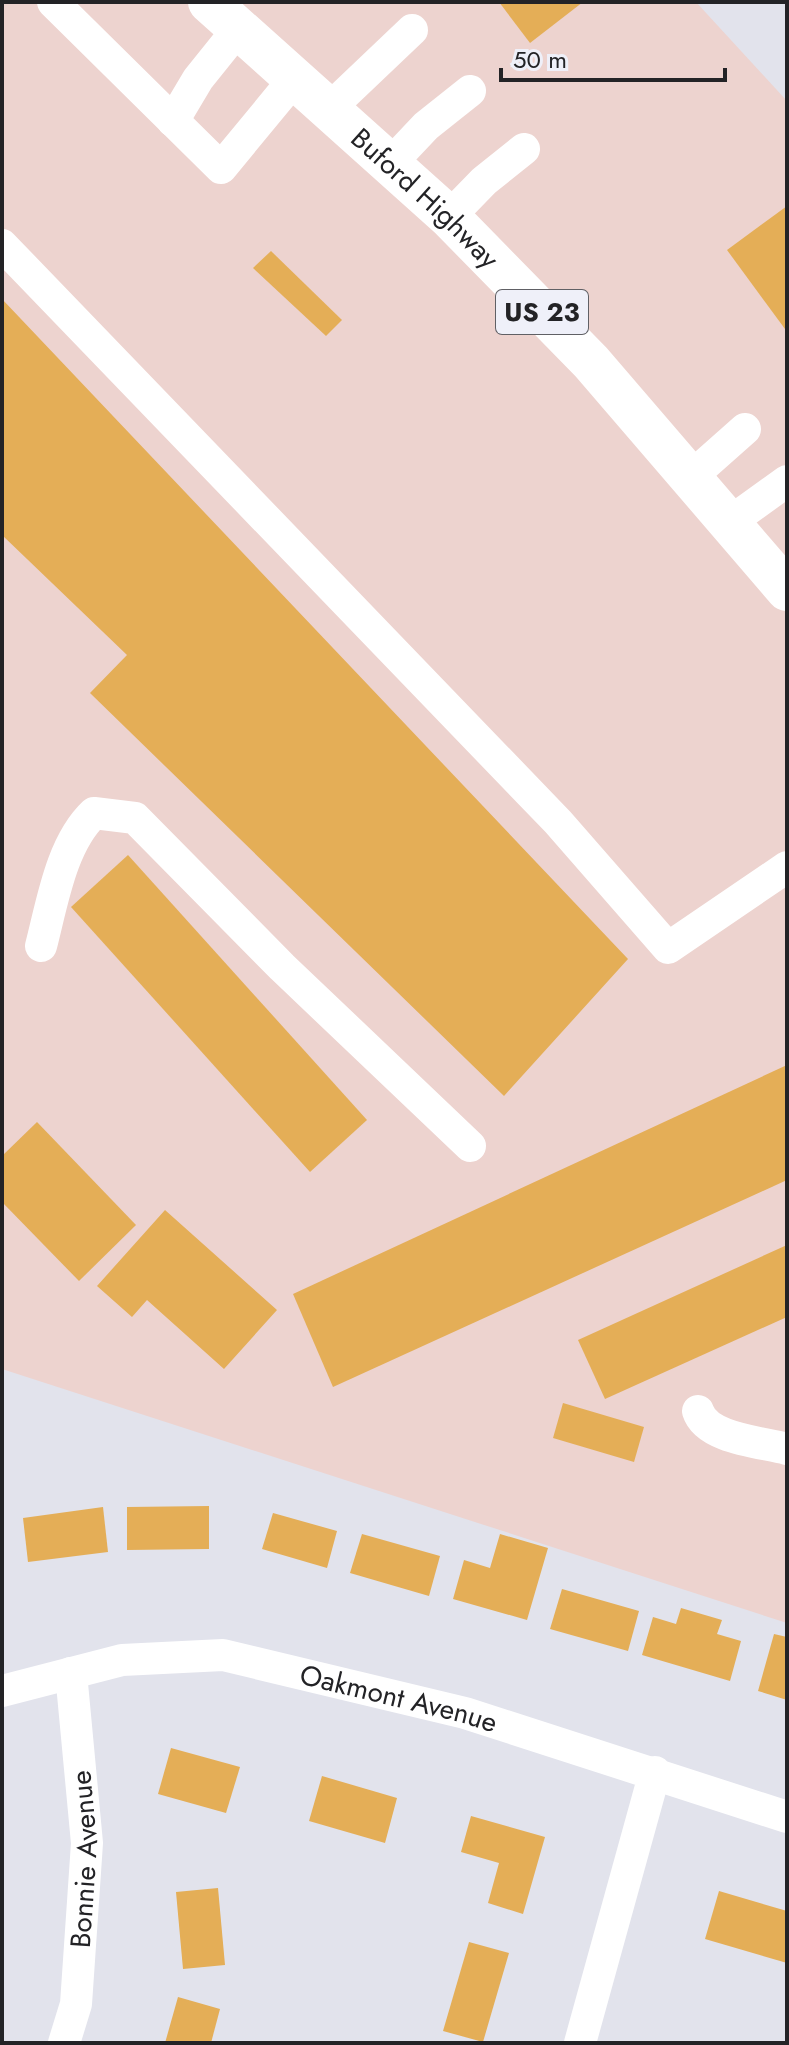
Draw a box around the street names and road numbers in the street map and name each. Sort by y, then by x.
street label: Buford Highway [342,118,509,279]
road number: US 23 [496,290,588,334]
street label: Oakmont Avenue [296,1654,503,1743]
street label: Bonnie Avenue [60,1769,108,1949]

